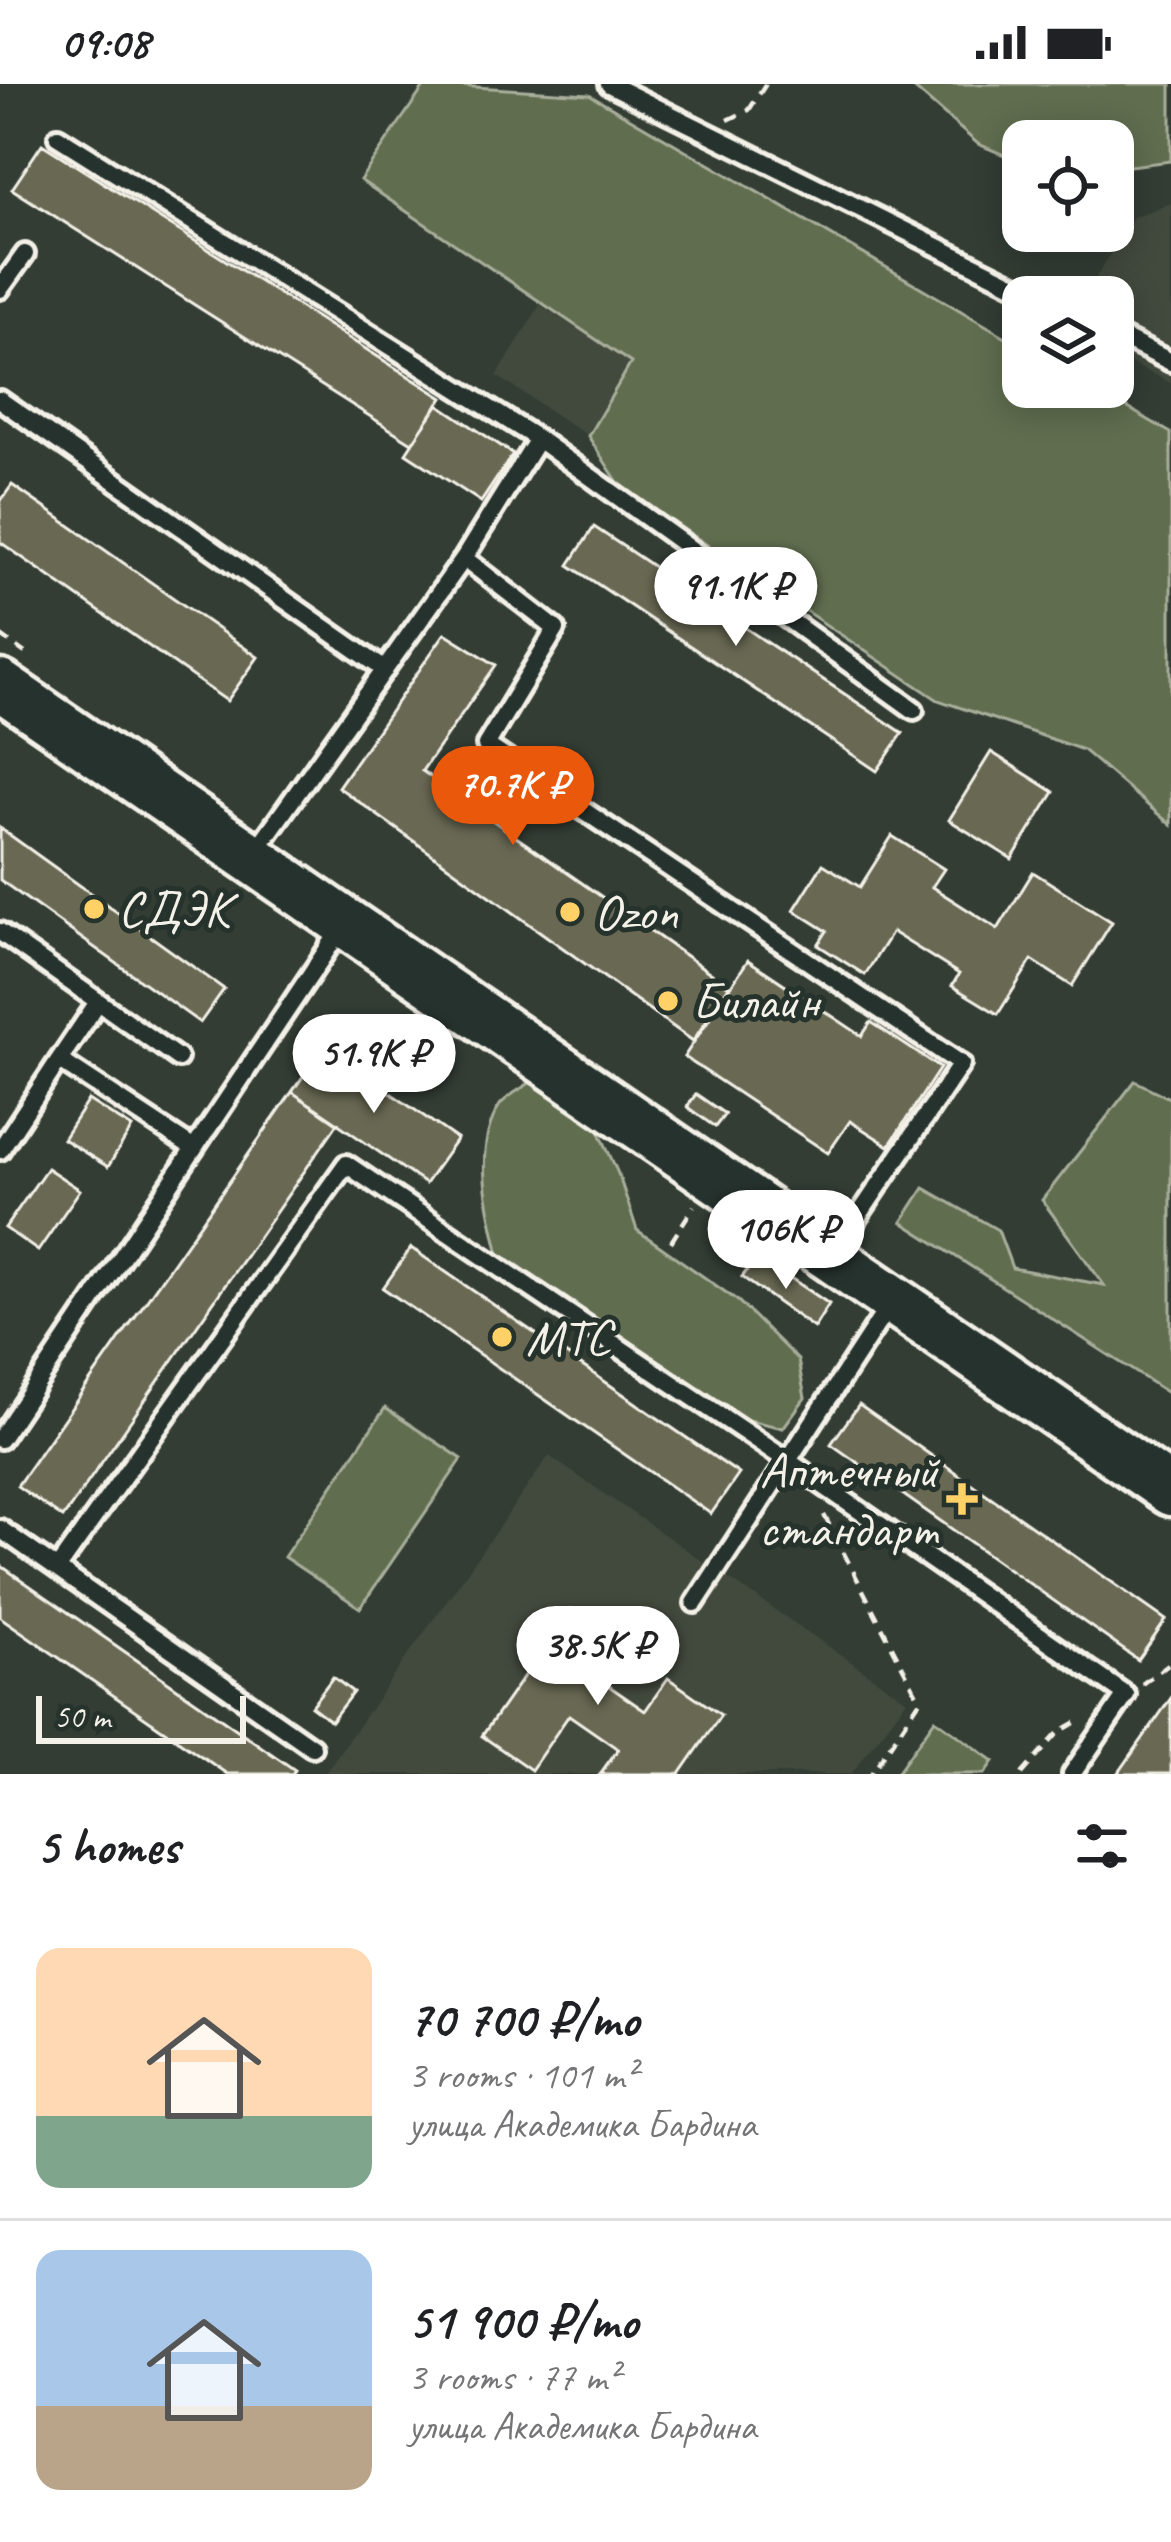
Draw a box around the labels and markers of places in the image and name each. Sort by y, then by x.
pin: 91.1K ₽ [625,547,847,649]
pin: 70.7K ₽ [402,746,624,848]
place label: СДЭК [118,877,239,941]
place label: Ozon [594,880,679,944]
marker: СДЭК [81,896,107,922]
marker: Ozon [557,899,583,925]
place label: Билайн [692,969,822,1033]
marker: Билайн [655,988,681,1014]
pin: 51.9K ₽ [263,1014,485,1116]
pin: 106K ₽ [688,1190,884,1292]
place label: МТС [526,1305,616,1369]
marker: МТС [489,1324,515,1350]
place label: Аптечный стандарт [759,1438,941,1561]
marker: Аптечный стандарт [949,1486,975,1512]
pin: 38.5K ₽ [487,1606,709,1708]

